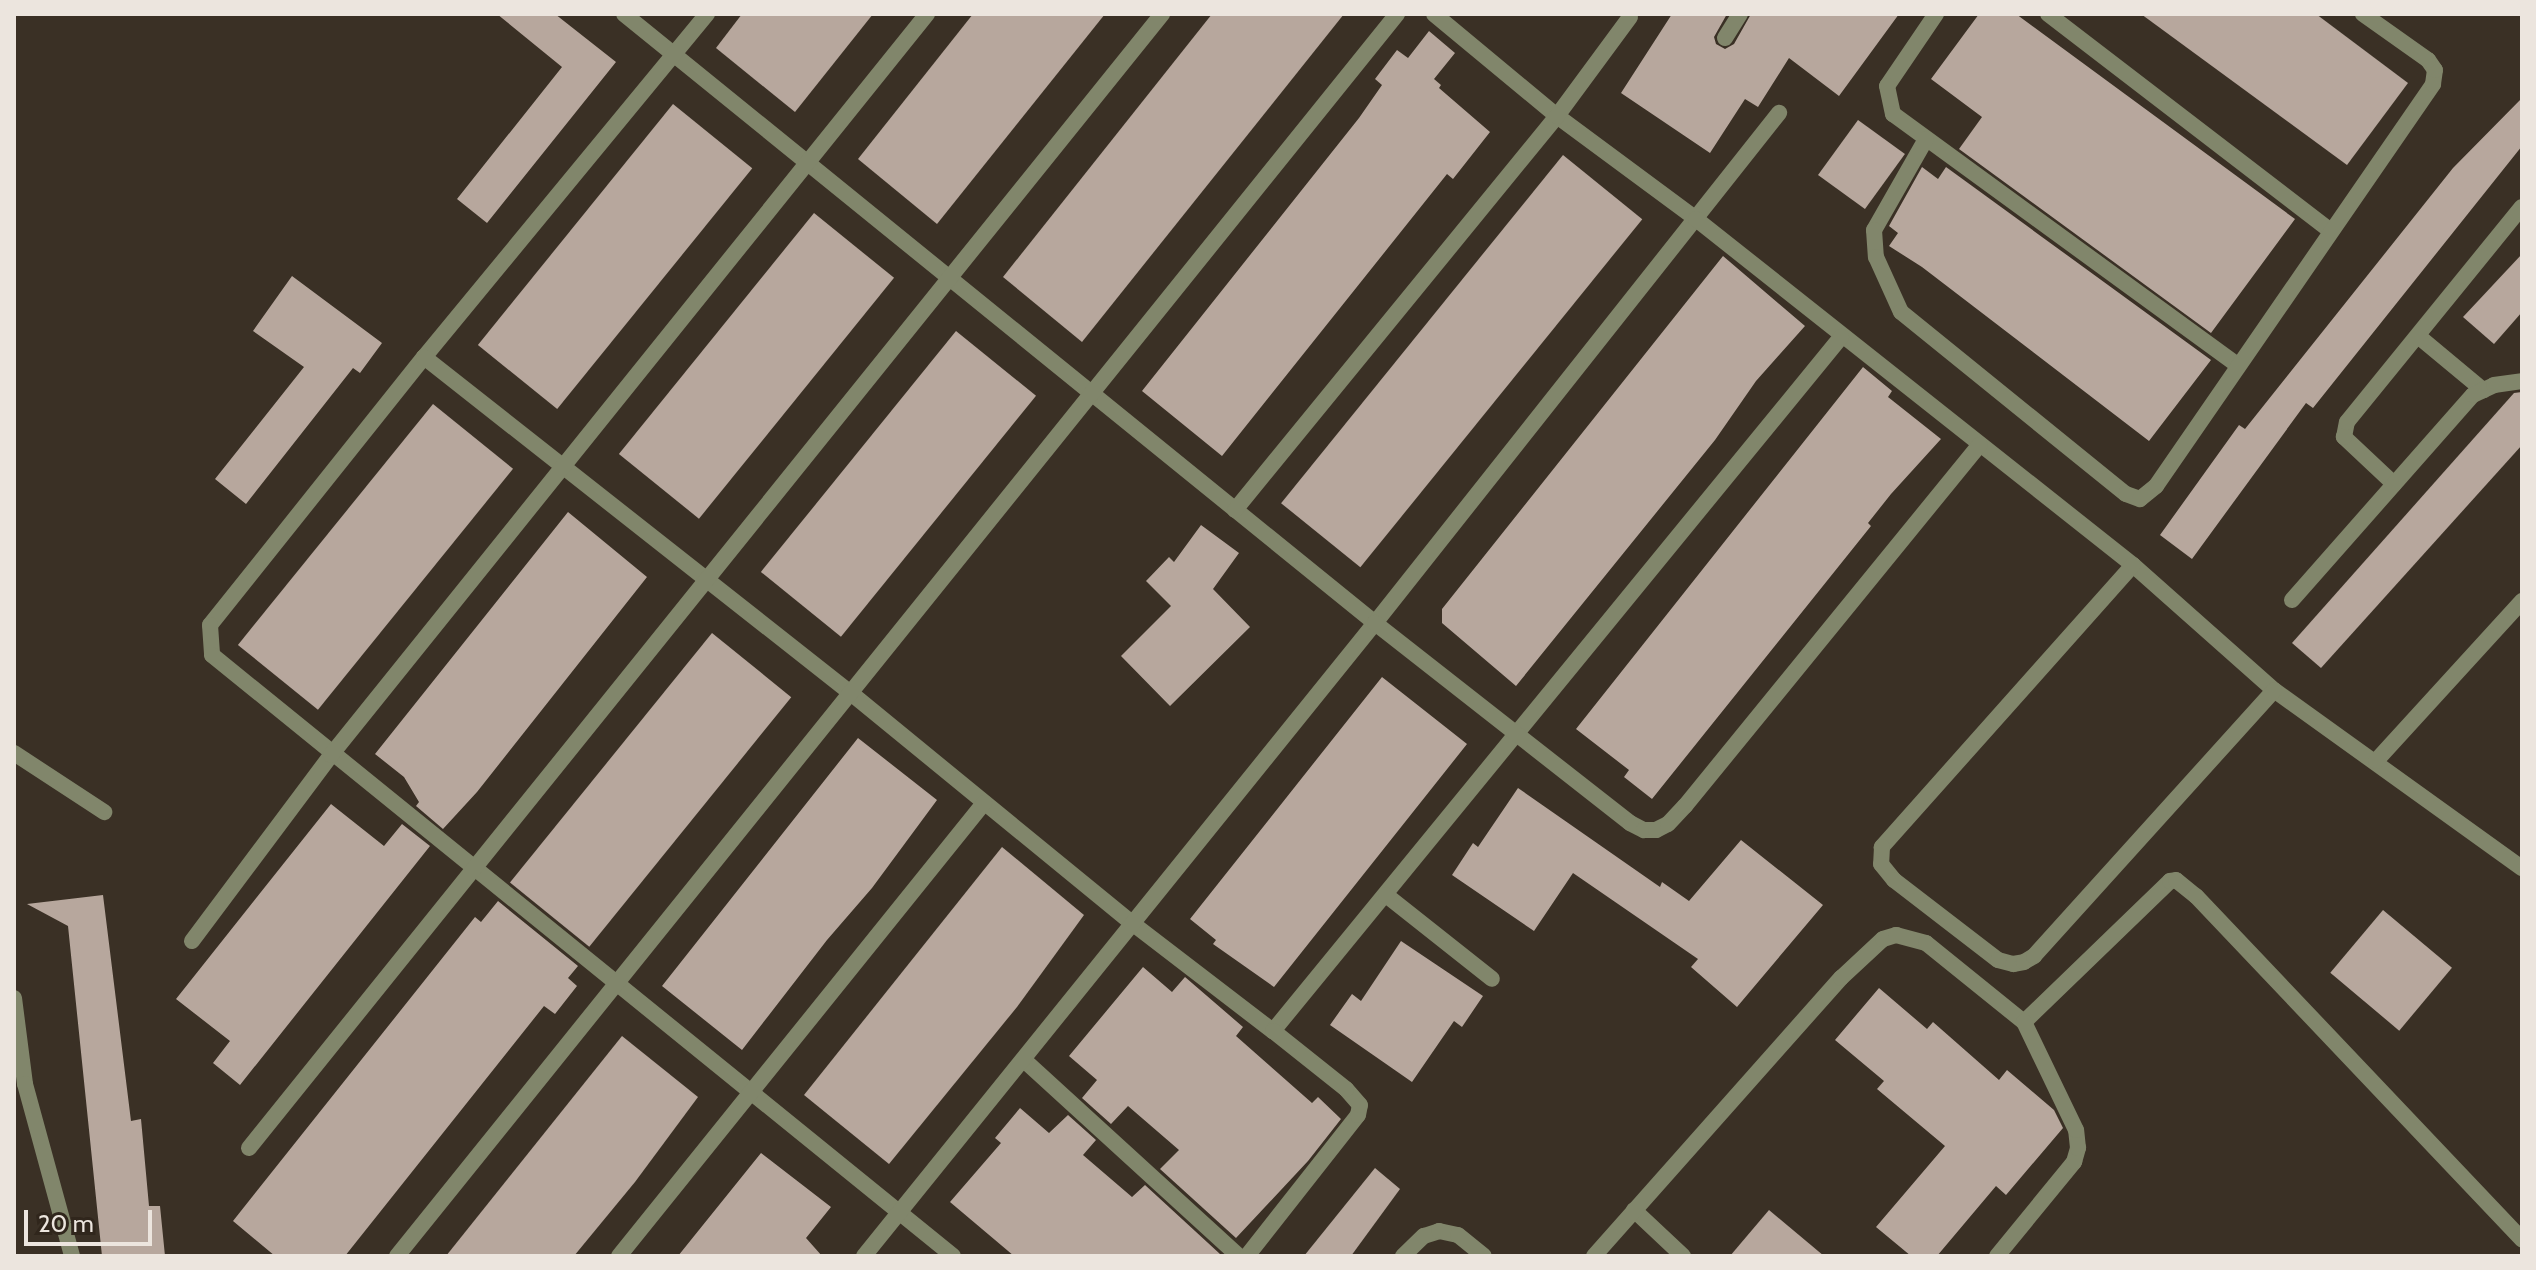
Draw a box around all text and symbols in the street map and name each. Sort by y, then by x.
scale bar [28,1194,156,1244]
text: 20 m [38,1209,94,1238]

